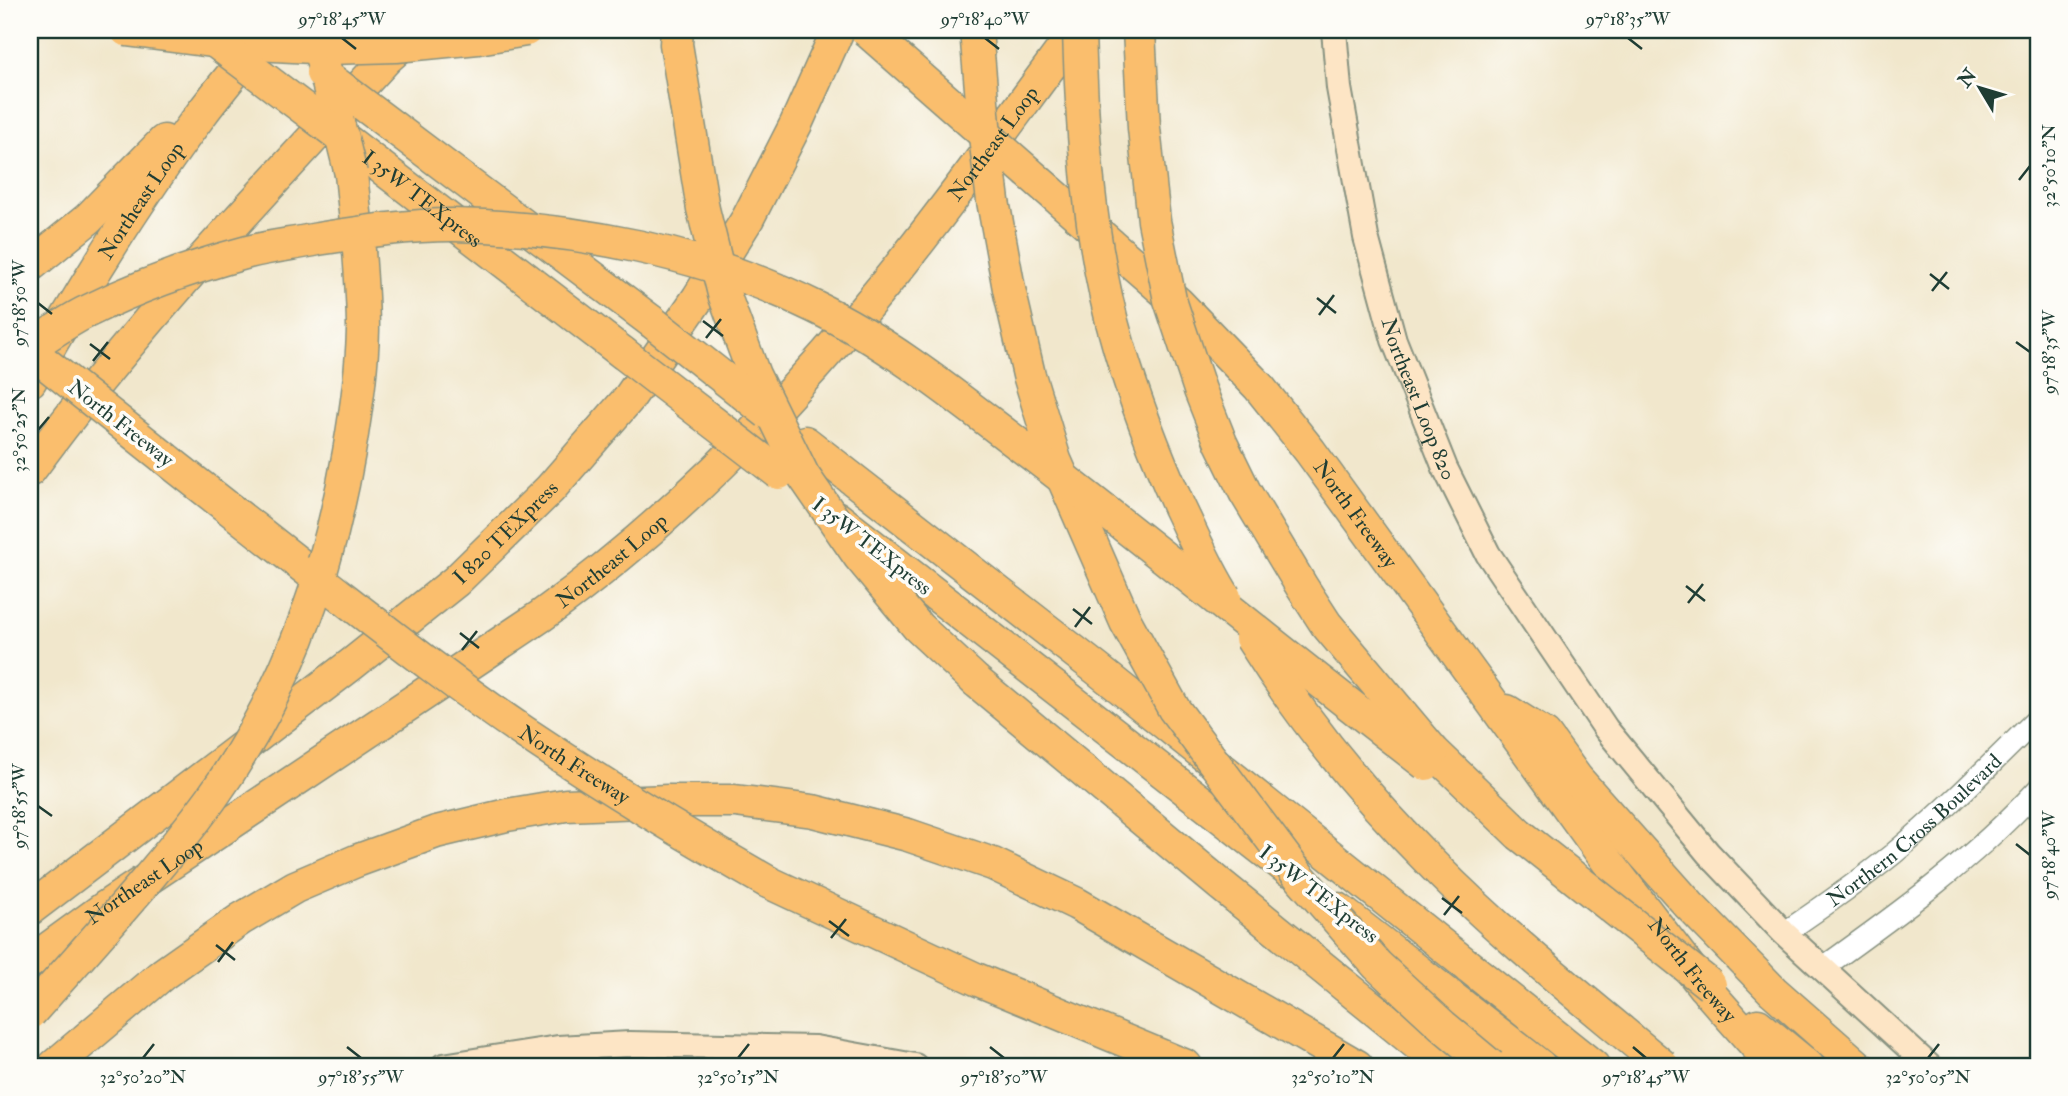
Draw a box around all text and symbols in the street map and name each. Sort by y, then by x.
text: 97°18'45"W [296,8,386,31]
text: 97°18'40"W [939,8,1030,31]
text: 97°18'35"W [1584,8,1671,31]
north arrow [1946,52,2016,122]
text: N [1952,63,1983,93]
street label: Northeast Loop [942,81,1045,206]
text: 32°50'10"N [2038,124,2061,208]
street label: Northeast Loop [92,136,191,265]
street label: I 35W TEXpress [357,145,487,254]
text: 97°18'50"W [8,259,31,348]
text: 97°18'35"W [2038,309,2061,396]
street label: Northeast Loop 820 [1375,315,1462,485]
street label: North Freeway [62,374,180,474]
text: 32°50'25"N [8,388,31,472]
street label: North Freeway [1307,455,1404,574]
street label: I 820 TEXpress [447,476,565,590]
street label: I 35W TEXpress [807,491,937,601]
street label: Northeast Loop [551,508,673,614]
street label: North Freeway [513,719,635,811]
street label: Northern Cross Boulevard [1822,748,2008,913]
text: 97°18'55"W [8,763,31,851]
text: 97°18'40"W [2038,810,2061,901]
street label: Northeast Loop [81,832,209,931]
street label: I 35W TEXpress [1254,839,1384,949]
street label: North Freeway [1642,912,1743,1029]
text: 32°50'20"N [100,1066,186,1089]
text: 97°18'55"W [316,1066,404,1089]
text: 32°50'15"N [697,1066,779,1089]
text: 97°18'50"W [959,1066,1048,1089]
text: 32°50'10"N [1291,1066,1375,1089]
text: 97°18'45"W [1600,1066,1690,1089]
text: 32°50'05"N [1885,1066,1971,1089]

